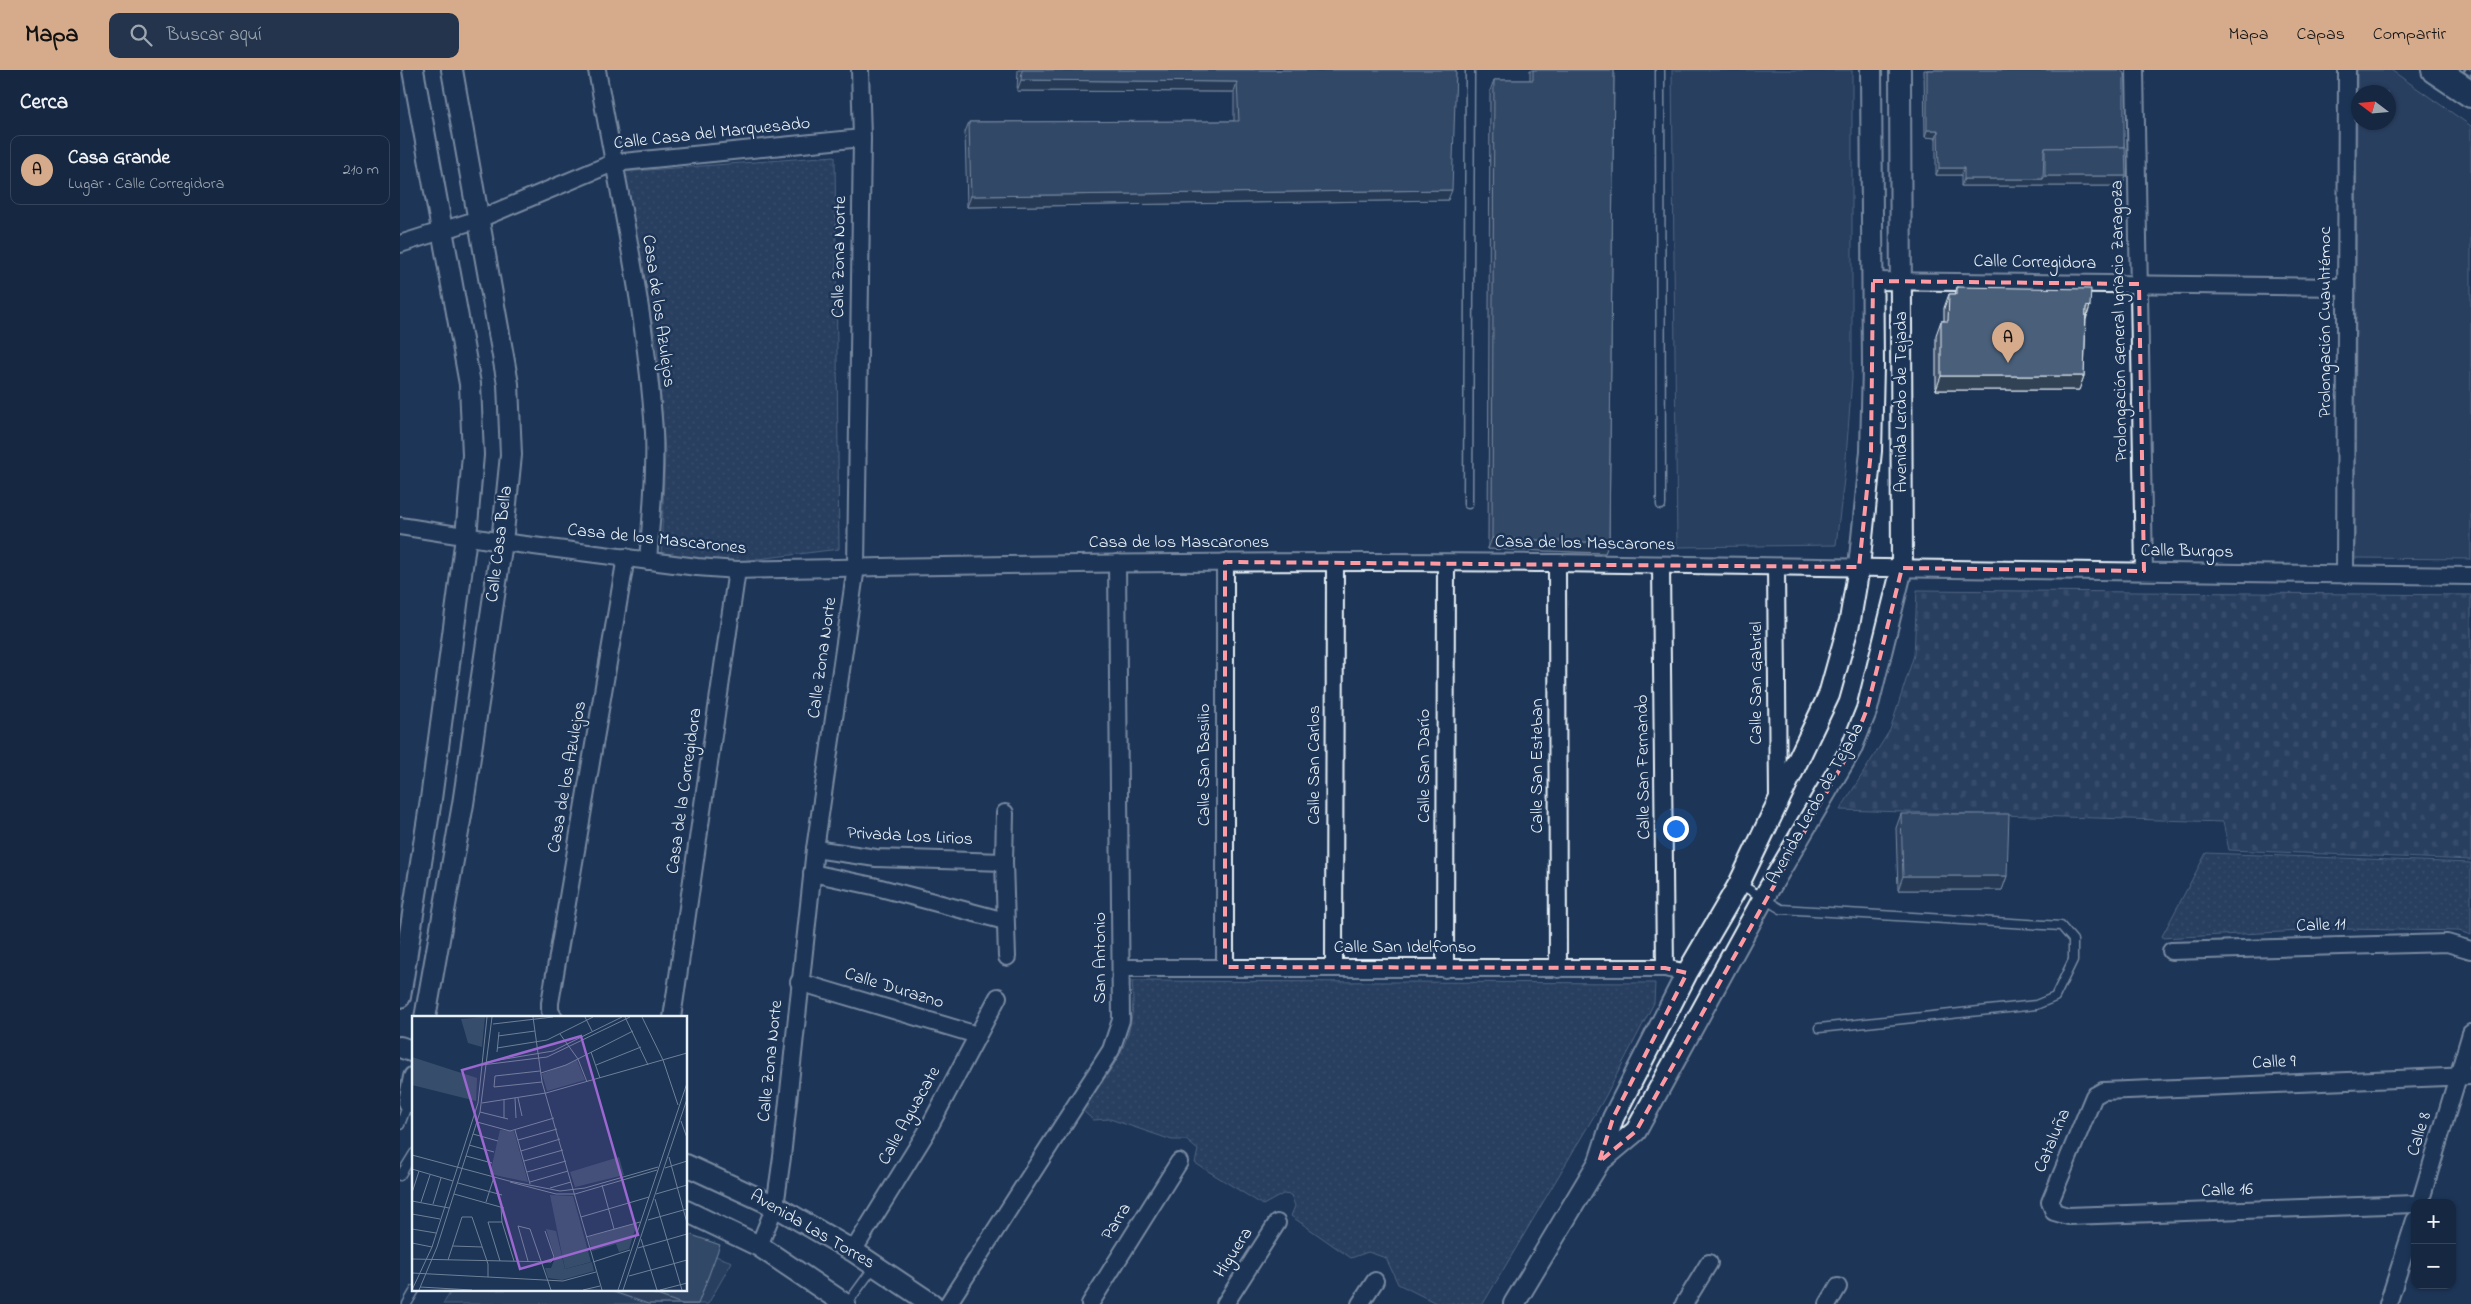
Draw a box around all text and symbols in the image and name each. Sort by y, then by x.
search box [109,13,459,58]
text: Mapa [25,18,79,53]
icon: search [127,21,155,49]
text: Buscar aquí [167,22,262,49]
text: Mapa [2228,22,2269,48]
text: Capas [2297,22,2345,48]
text: Compartir [2373,22,2446,48]
north arrow [2351,85,2396,130]
text: Cerca [20,88,68,118]
street label: Calle Casa del Marquesado [613,111,811,157]
text: Casa Grande [68,145,170,172]
text: A [32,158,42,182]
text: 210 m [343,158,379,182]
text: Lugar · Calle Corregidora [68,172,224,196]
street label: Prolongación General Ignacio Zaragoza [2105,180,2136,462]
street label: Calle Zona Norte [826,195,854,318]
street label: Prolongación Cuauhtémoc [2313,227,2340,417]
street label: Casa de los Azulejos [634,233,682,389]
street label: Calle Corregidora [1973,249,2097,278]
street label: Avenida Lerdo de Tejada [1889,311,1915,493]
pin: A [1992,322,2024,363]
street label: Calle Casa Bella [480,484,520,604]
street label: Casa de los Mascarones [566,518,748,562]
street label: Casa de los Mascarones [1495,529,1675,559]
street label: Casa de los Mascarones [1089,530,1269,556]
street label: Calle Burgos [2140,538,2234,567]
street label: Calle Zona Norte [802,595,844,720]
street label: Calle San Gabriel [1744,621,1770,745]
street label: Calle San Fernando [1630,694,1658,840]
street label: Calle San Esteban [1525,698,1551,834]
street label: Casa de los Azulejos [542,699,594,855]
street label: Calle San Basilio [1192,704,1218,826]
street label: Calle San Carlos [1302,705,1328,825]
street label: Casa de la Corregidora [660,706,711,876]
street label: Calle San Darío [1412,709,1438,823]
street label: Avenida Lerdo de Tejada [1761,718,1871,890]
your location [1663,816,1689,842]
street label: Privada Los Lirios [846,821,974,853]
street label: San Antonio [1088,912,1114,1004]
street label: Calle 11 [2296,912,2347,940]
street label: Calle San Idelfonso [1334,935,1476,961]
street label: Calle Durazno [841,962,947,1016]
street label: Calle Zona Norte [752,998,790,1123]
inset map [412,1016,688,1292]
street label: Calle 9 [2252,1049,2297,1077]
street label: Calle Aguacate [872,1061,949,1171]
street label: Cataluña [2028,1105,2078,1177]
street label: Calle 8 [2401,1108,2439,1159]
street label: Calle 16 [2201,1177,2253,1205]
street label: Avenida Las Torres [745,1184,879,1276]
street label: Parra [1095,1198,1139,1246]
map controls [2411,1199,2456,1289]
button: + [2411,1199,2456,1244]
street label: Higuera [1208,1223,1261,1284]
button: − [2411,1244,2456,1289]

